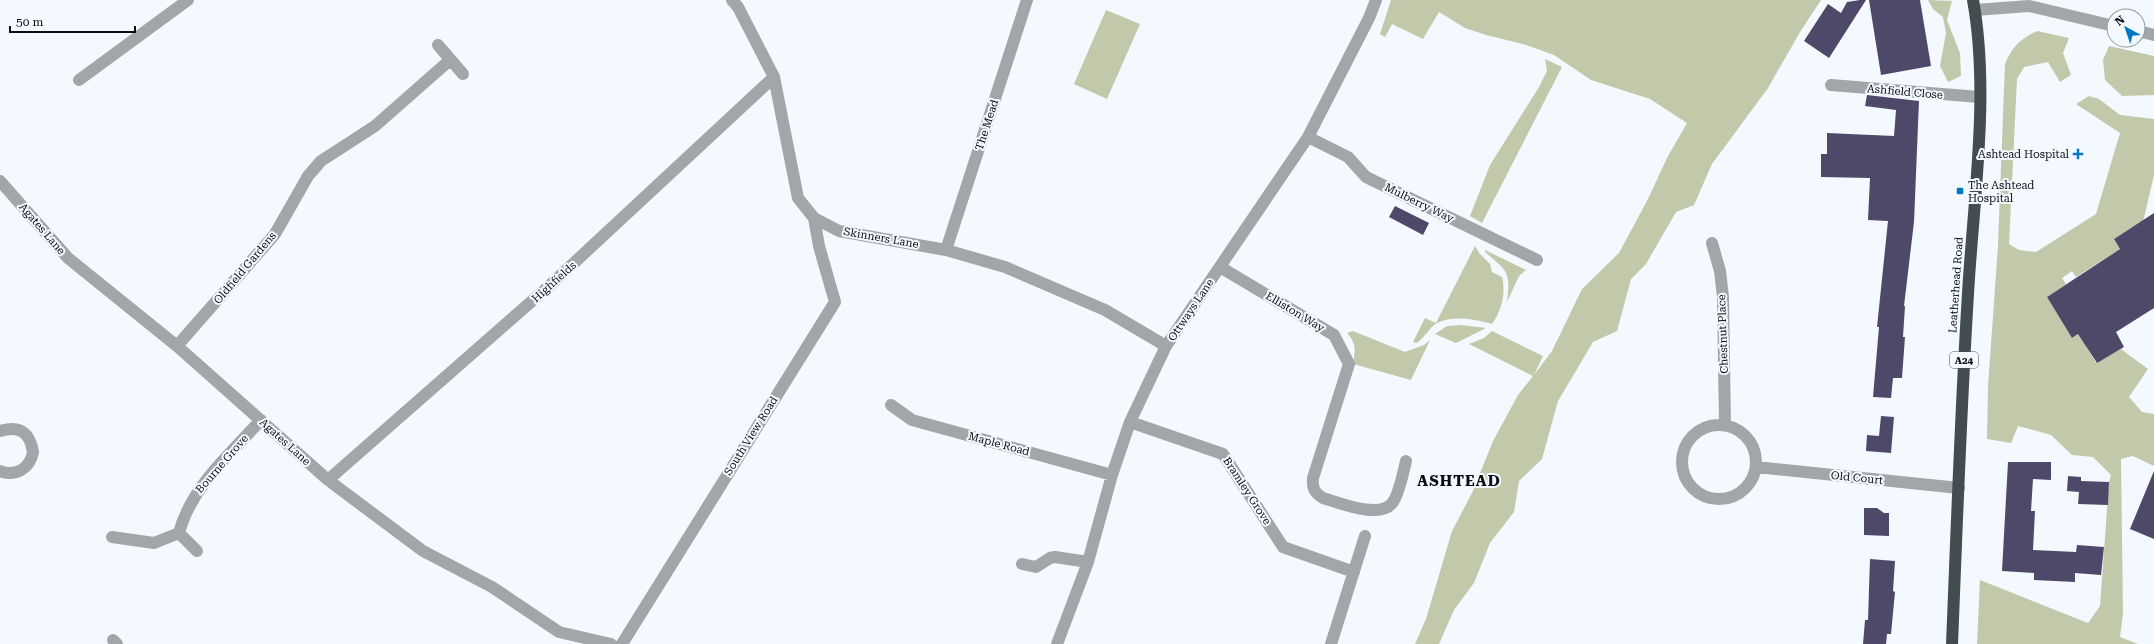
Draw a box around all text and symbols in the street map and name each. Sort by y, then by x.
scale bar [10,8,135,34]
north arrow [2106,8,2146,48]
text: N [2112,13,2128,28]
text: 50 m [16,15,43,29]
street label: Ashfield Close [1867,82,1943,102]
street label: The Mead [973,98,1001,152]
place label: Ashtead Hospital [1978,148,2070,161]
marker: Ashtead Hospital [2072,148,2084,160]
place label: The Ashtead Hospital [1968,179,2034,205]
street label: Mulberry Way [1382,181,1456,226]
marker: The Ashtead Hospital [1955,186,1965,196]
street label: Agates Lane [16,201,68,257]
street label: Skinners Lane [842,225,920,251]
street label: Oldfield Gardens [211,229,279,307]
street label: Leatherhead Road [1946,237,1966,333]
street label: Highfields [529,259,579,305]
street label: Ottways Lane [1165,276,1217,344]
street label: Elliston Way [1263,289,1327,335]
street label: Chestnut Place [1715,294,1731,374]
road number: A24 [1950,352,1978,368]
street label: South View Road [721,394,781,478]
street label: Agates Lane [257,416,313,468]
street label: Maple Road [967,430,1031,458]
street label: Bourne Grove [193,432,251,496]
street label: Bramley Grove [1220,455,1274,527]
street label: Old Court [1830,469,1884,487]
district label: ASHTEAD [1417,472,1501,490]

